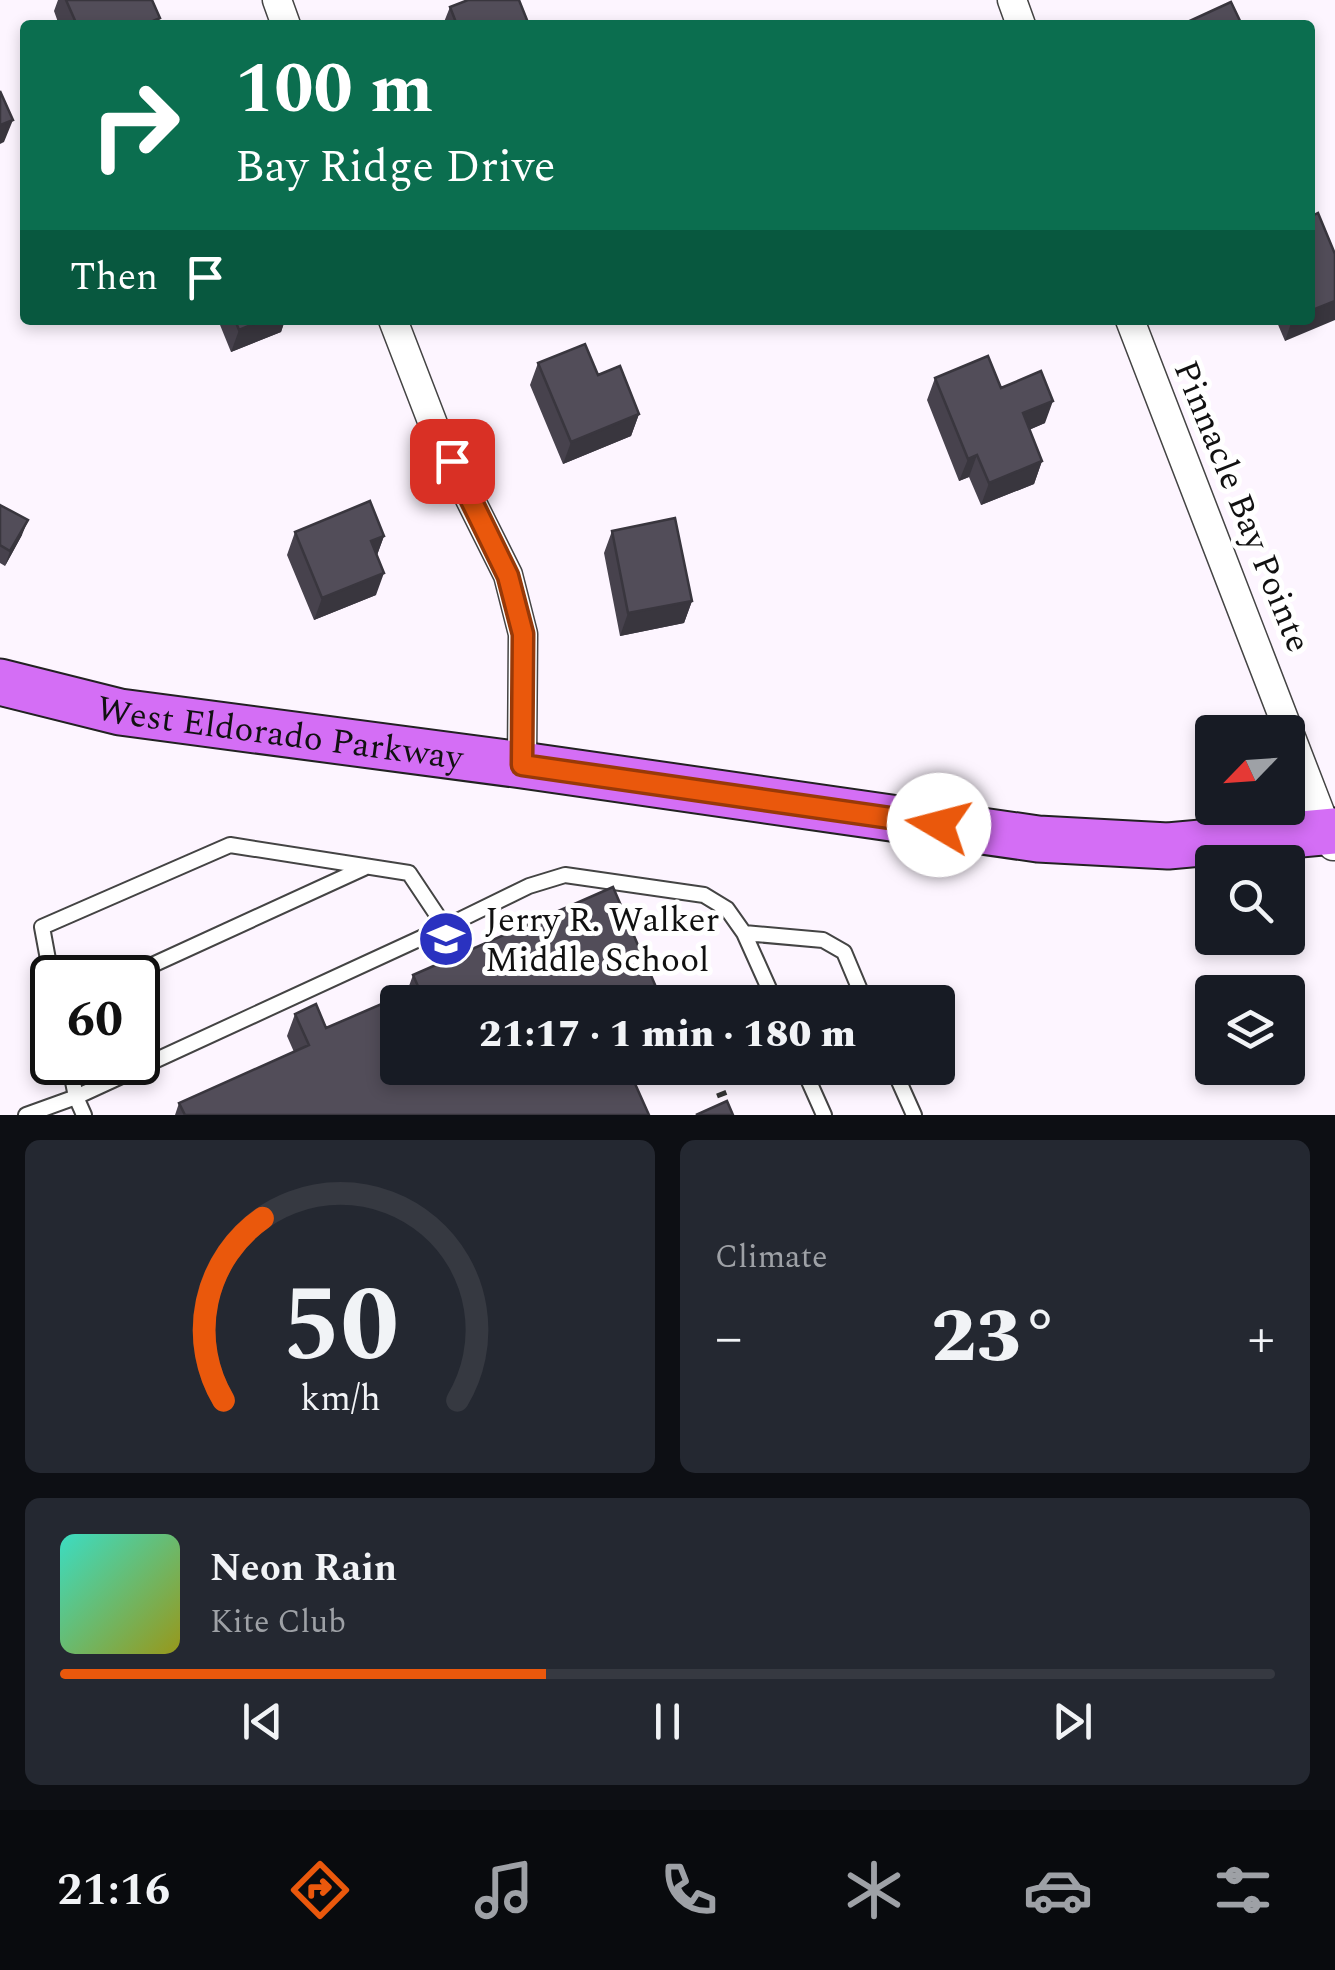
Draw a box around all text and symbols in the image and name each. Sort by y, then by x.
text: 100 m [235,37,433,143]
icon: right [70,60,200,190]
text: Bay Ridge Drive [235,133,556,202]
text: Then [70,249,158,307]
icon: arrive [178,250,233,305]
street label: Pinnacle Bay Pointe [1159,353,1324,660]
pin [410,419,495,504]
icon: arrive [425,434,480,489]
street label: West Eldorado Parkway [91,682,467,785]
north arrow [1195,715,1305,825]
map controls [1195,715,1305,1085]
position arrow [887,773,991,877]
button: search [1195,845,1305,955]
place label: Jerry R. Walker Middle School [485,894,720,987]
school or university icon: Jerry R. Walker Middle School [416,909,476,969]
speed limit sign: 60 [30,955,160,1085]
button: layers [1195,975,1305,1085]
text: 21:17 · 1 min · 180 m [479,1006,856,1064]
text: Climate [715,1233,827,1282]
text: 50 [282,1248,398,1406]
text: 23° [931,1281,1059,1395]
text: − [715,1297,743,1380]
text: + [1247,1297,1275,1380]
text: km/h [300,1372,380,1427]
text: Neon Rain [210,1540,397,1598]
text: Kite Club [210,1598,346,1647]
icon: previous [235,1694,290,1749]
icon: pause [640,1694,695,1749]
icon: next [1045,1694,1100,1749]
icon: directions [285,1855,355,1925]
icon: music [469,1855,539,1925]
icon: phone [654,1855,724,1925]
icon: climate [839,1855,909,1925]
icon: car [1023,1855,1093,1925]
icon: filters [1208,1855,1278,1925]
text: 21:16 [57,1856,170,1925]

